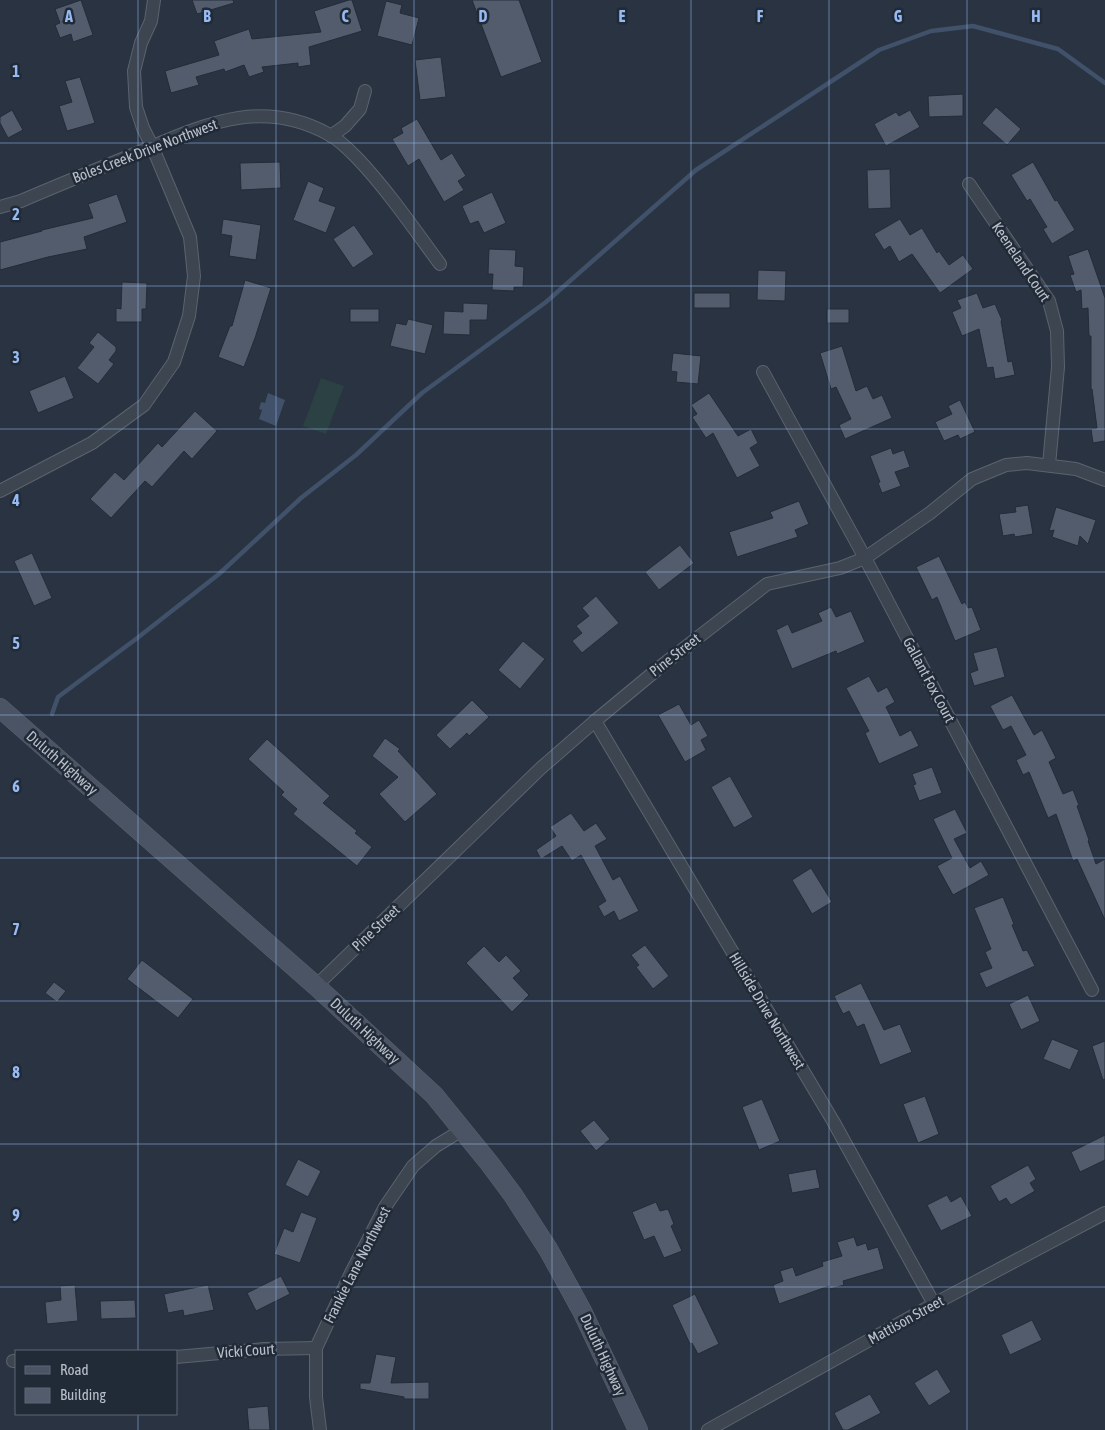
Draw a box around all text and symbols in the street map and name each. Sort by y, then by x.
text: A [64,7,73,25]
text: B [203,7,211,25]
text: C [341,7,349,25]
text: D [479,7,488,25]
text: E [619,7,626,25]
text: F [757,7,764,25]
text: G [894,7,903,25]
text: H [1031,7,1041,25]
text: 1 [12,62,20,80]
street label: Boles Creek Drive Northwest [70,115,220,186]
text: 2 [12,205,20,223]
street label: Keeneland Court [989,219,1054,304]
text: 3 [12,348,20,366]
text: 4 [11,491,20,509]
street label: Pine Street [646,630,703,680]
text: 5 [12,634,20,652]
street label: Gallant Fox Court [900,634,959,725]
street label: Duluth Highway [23,727,101,798]
text: 6 [12,777,20,795]
street label: Pine Street [348,901,403,954]
text: 7 [12,920,20,938]
street label: Hillside Drive Northwest [726,949,809,1072]
street label: Duluth Highway [327,994,403,1067]
text: 8 [12,1063,20,1081]
street label: Frankie Lane Northwest [320,1204,393,1326]
text: 9 [12,1206,20,1224]
street label: Mattison Street [865,1292,946,1347]
street label: Duluth Highway [577,1311,630,1398]
street label: Vicki Court [217,1340,275,1361]
legend [15,1350,178,1415]
text: Road [60,1361,89,1378]
text: Building [60,1386,106,1403]

